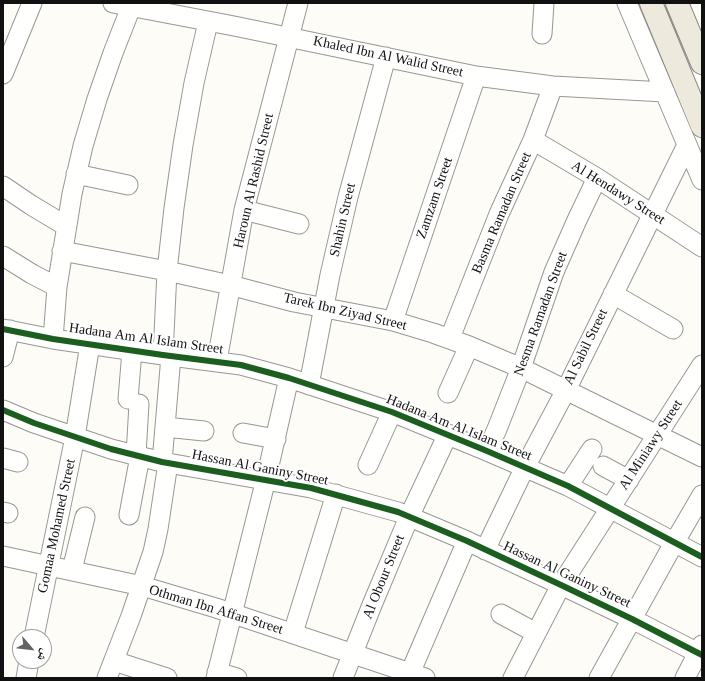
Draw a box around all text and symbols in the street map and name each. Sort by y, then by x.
street label: Khaled Ibn Al Walid Street [301,31,475,83]
street label: Haroun Al Rashid Street [228,101,280,261]
street label: Basma Ramadan Street [464,139,540,287]
street label: Zamzam Street [411,148,459,248]
street label: Al Hendawy Street [561,153,675,233]
street label: Shahin Street [325,175,361,265]
street label: Nesma Ramadan Street [507,239,575,389]
street label: Tarek Ibn Ziyad Street [272,287,418,337]
street label: Al Sabil Street [558,302,614,392]
street label: Hadana Am Al Islam Street [57,318,235,360]
street label: Hadana Am Al Islam Street [373,387,545,469]
street label: Al Miniawy Street [612,391,690,499]
street label: Hassan Al Ganiny Street [180,445,340,491]
street label: Gomaa Mohamed Street [32,446,82,606]
street label: Al Obour Street [357,527,411,627]
street label: Hassan Al Ganiny Street [491,534,643,616]
street label: Othman Ibn Affan Street [136,578,296,642]
north arrow [12,629,52,669]
text: ش [31,645,53,664]

